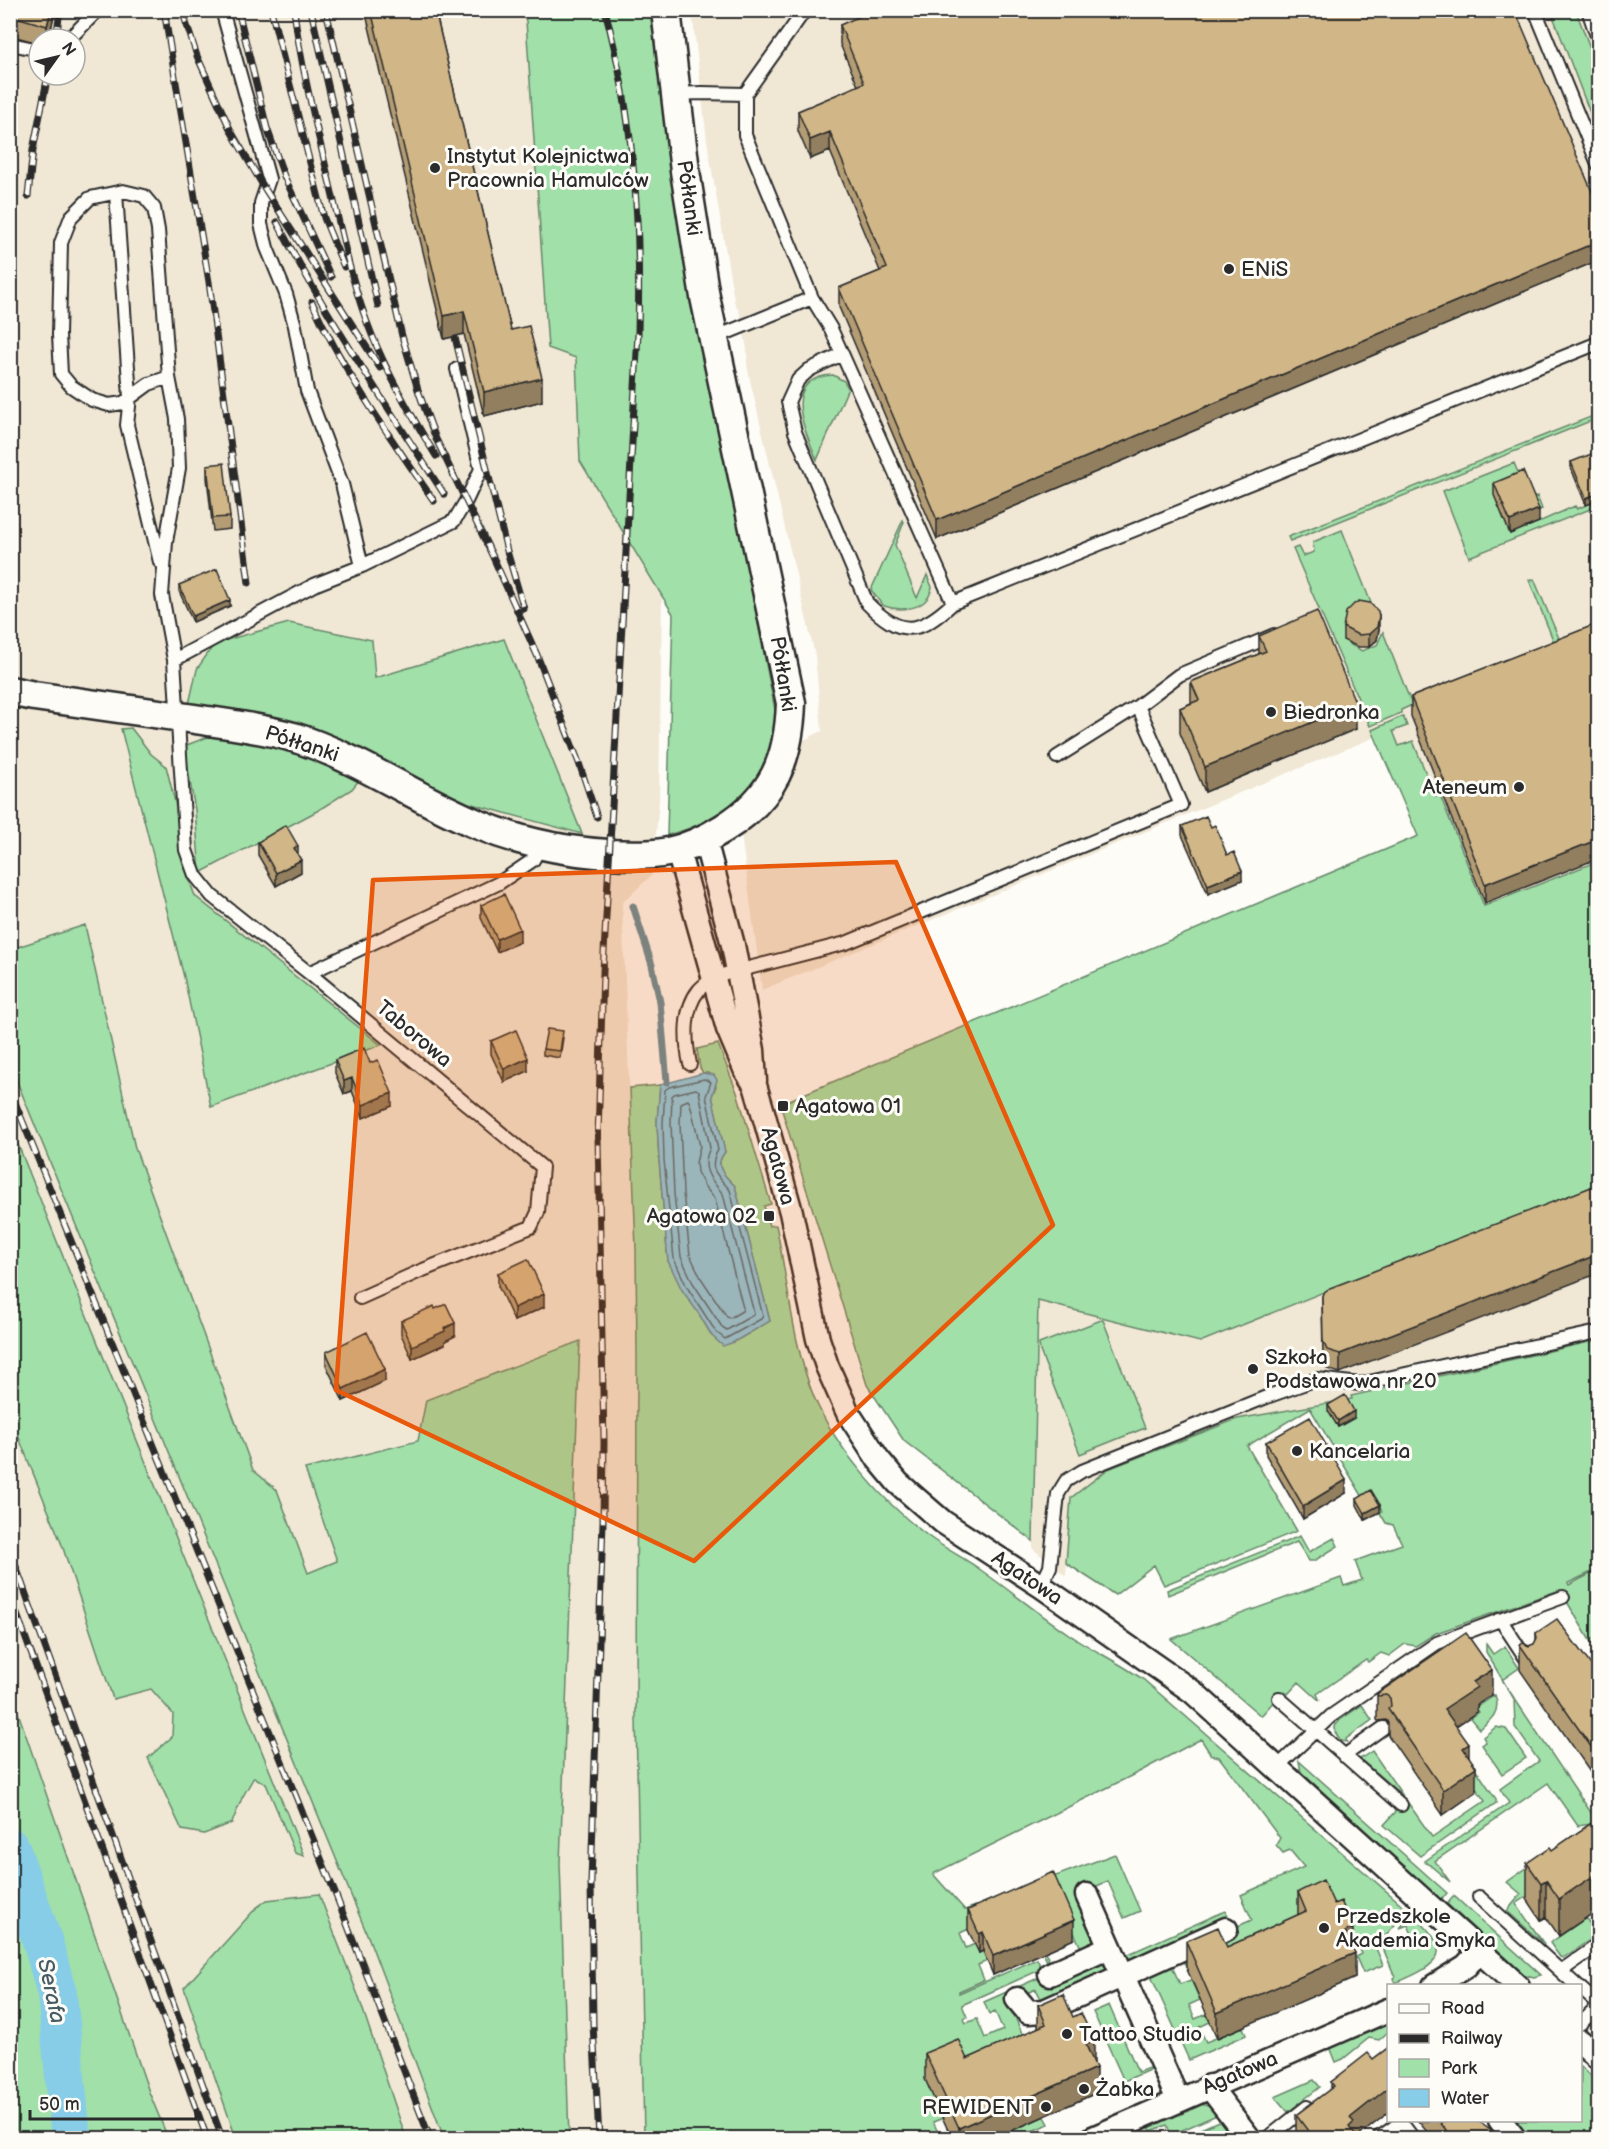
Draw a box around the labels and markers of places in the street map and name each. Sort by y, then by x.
place label: Instytut Kolejnictwa Pracownia Hamulców [447,144,648,193]
marker: Instytut Kolejnictwa Pracownia Hamulców [428,161,442,175]
place label: ENiS [1241,257,1288,282]
marker: ENiS [1222,262,1236,276]
place label: Biedronka [1283,700,1380,725]
marker: Biedronka [1264,705,1278,719]
place label: Ateneum [1423,775,1507,800]
marker: Ateneum [1512,780,1526,794]
place label: Agatowa 01 [795,1094,901,1119]
marker: Agatowa 01 [776,1099,790,1113]
place label: Agatowa 02 [647,1204,758,1229]
marker: Agatowa 02 [762,1209,776,1223]
place label: Szkoła Podstawowa nr 20 [1265,1345,1437,1394]
marker: Szkoła Podstawowa nr 20 [1246,1362,1260,1376]
place label: Kancelaria [1309,1439,1410,1464]
marker: Kancelaria [1290,1444,1304,1458]
place label: Przedszkole Akademia Smyka [1336,1904,1496,1953]
marker: Przedszkole Akademia Smyka [1317,1921,1331,1935]
place label: Tattoo Studio [1079,2022,1202,2047]
marker: Tattoo Studio [1060,2027,1074,2041]
place label: Żabka [1095,2077,1154,2102]
marker: Żabka [1077,2082,1091,2096]
place label: REWIDENT [922,2095,1034,2120]
marker: REWIDENT [1039,2100,1053,2114]

